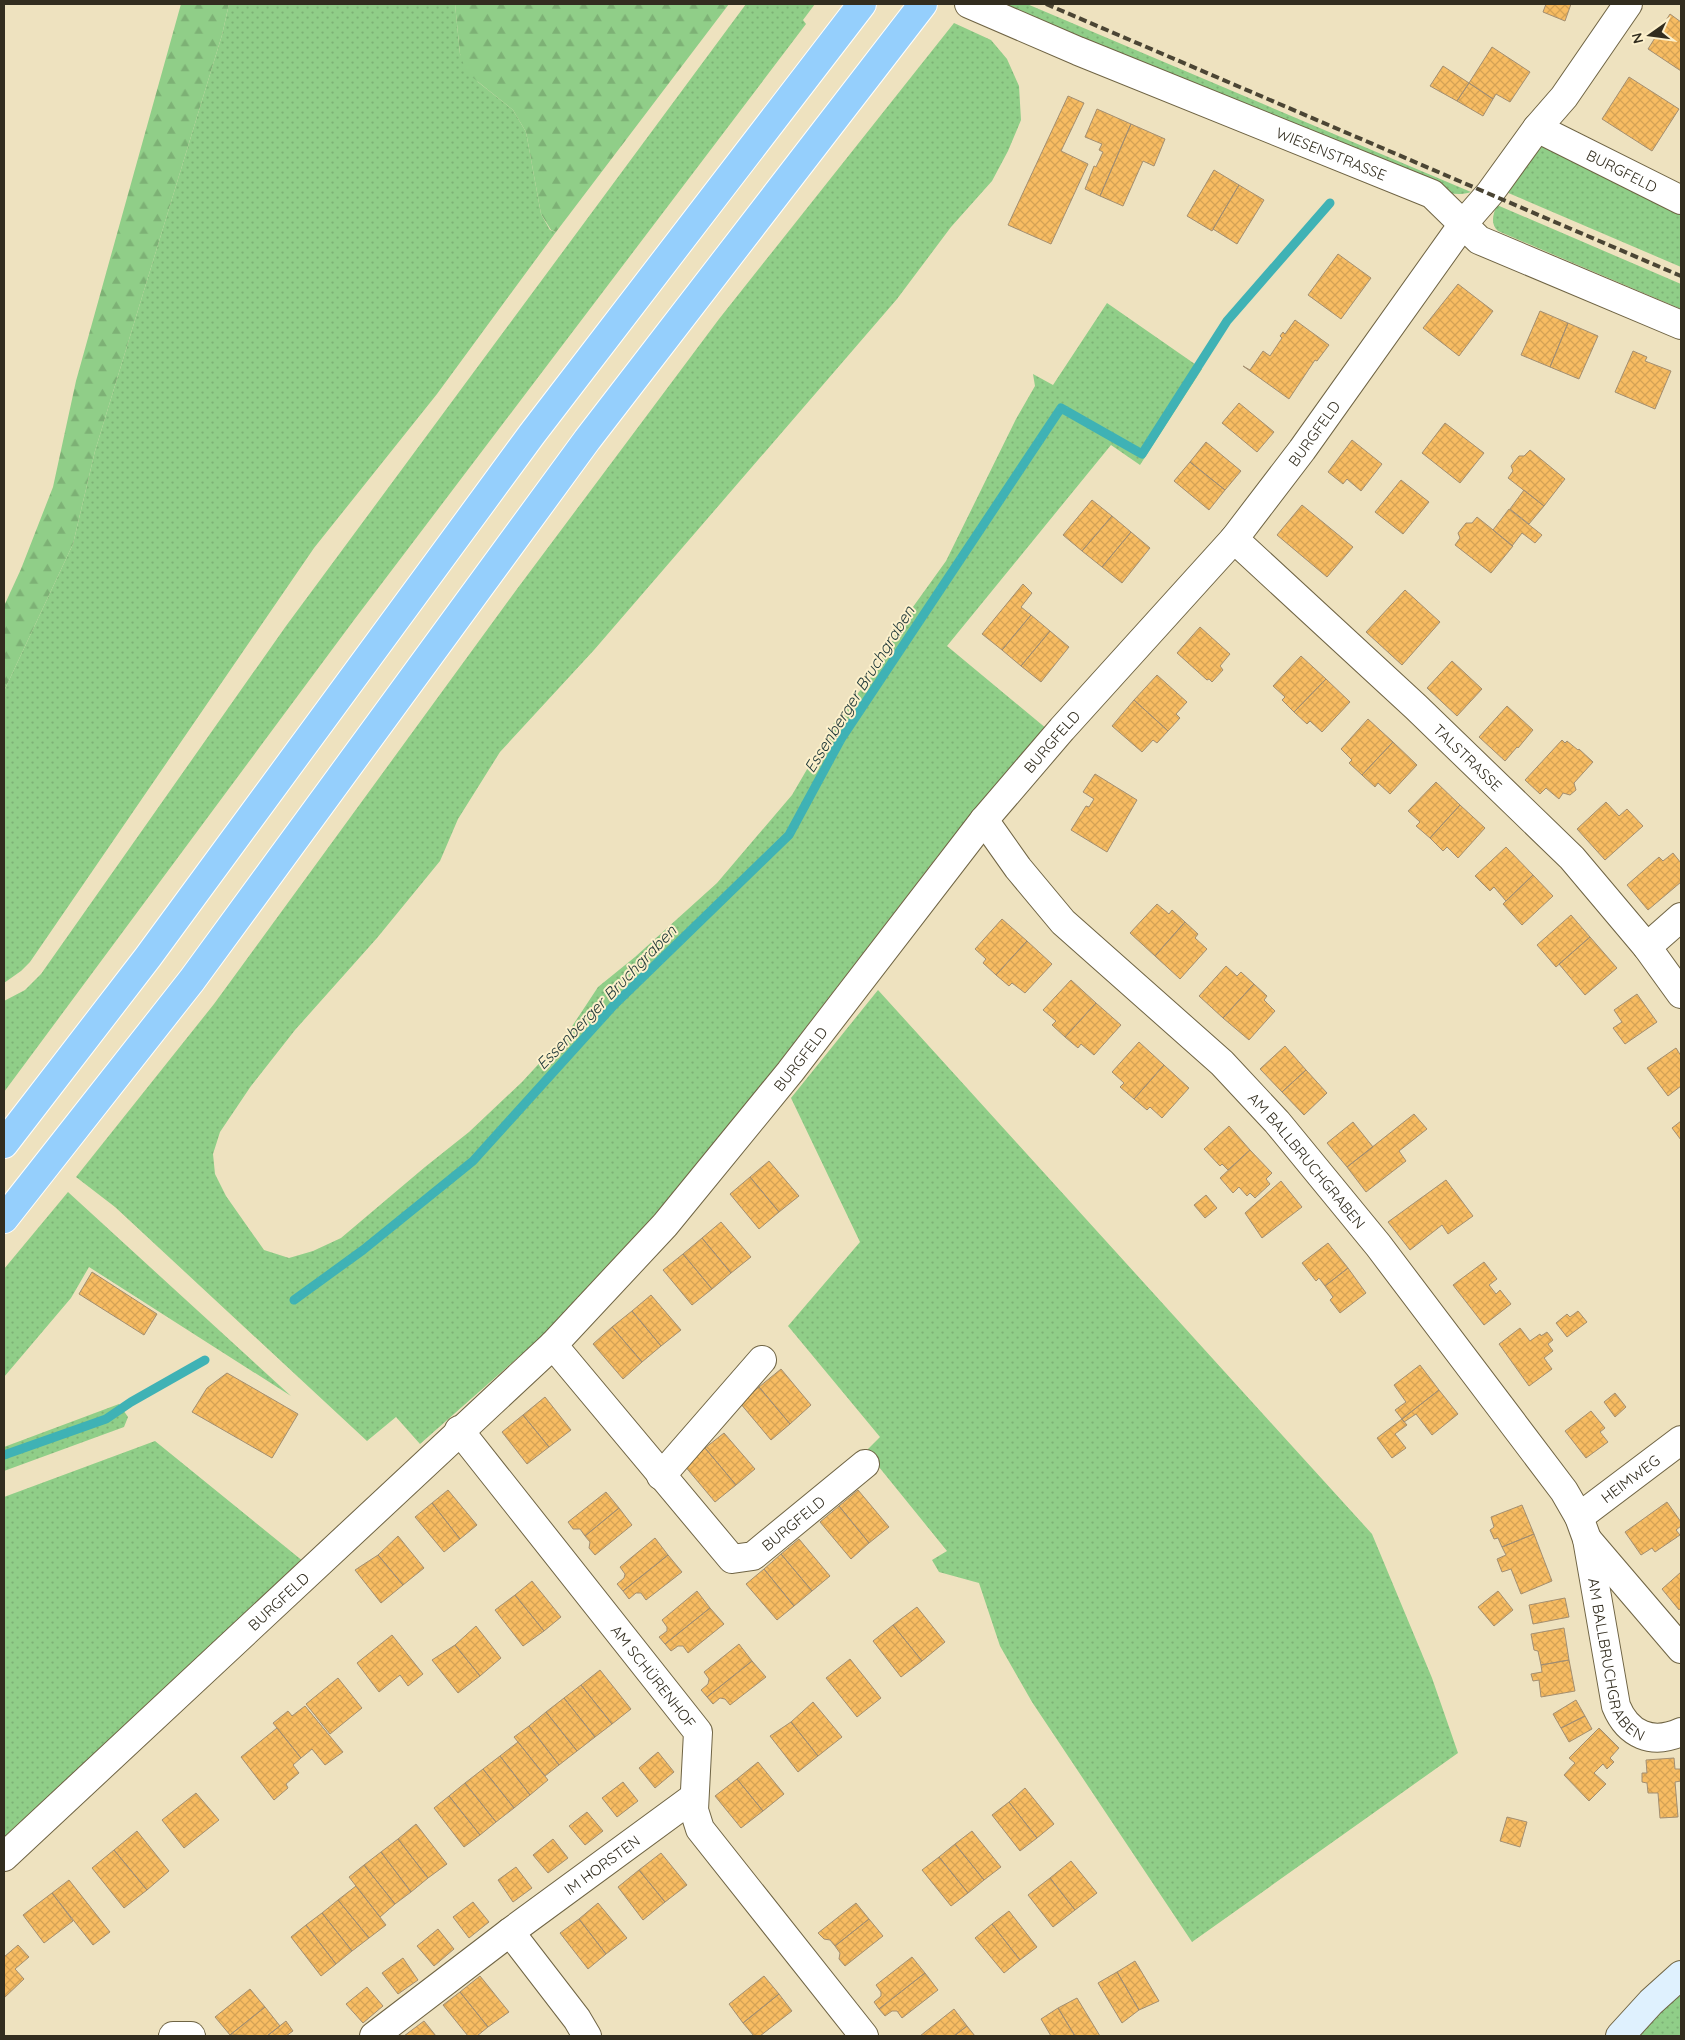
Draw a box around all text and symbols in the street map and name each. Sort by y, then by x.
north arrow [1625,10,1675,60]
text: N [1627,31,1647,45]
street label: WIESENSTRASSE [1273,123,1389,184]
street label: BURGFELD [1583,145,1661,196]
street label: BURGFELD [1284,396,1344,470]
water label: Essenberger Bruchgraben [799,601,919,776]
street label: BURGFELD [1019,706,1084,777]
street label: TALSTRASSE [1429,720,1506,795]
water label: Essenberger Bruchgraben [532,920,681,1073]
street label: BURGFELD [769,1023,831,1095]
street label: AM BALLBRUCHGRABEN [1245,1088,1370,1232]
street label: HEIMWEG [1597,1450,1663,1507]
street label: BURGFELD [757,1491,829,1555]
street label: BURGFELD [244,1568,313,1634]
street label: AM BALLBRUCHGRABEN [1584,1576,1649,1744]
street label: AM SCHÜRENHOF [607,1621,701,1732]
street label: IM HORSTEN [560,1831,643,1899]

